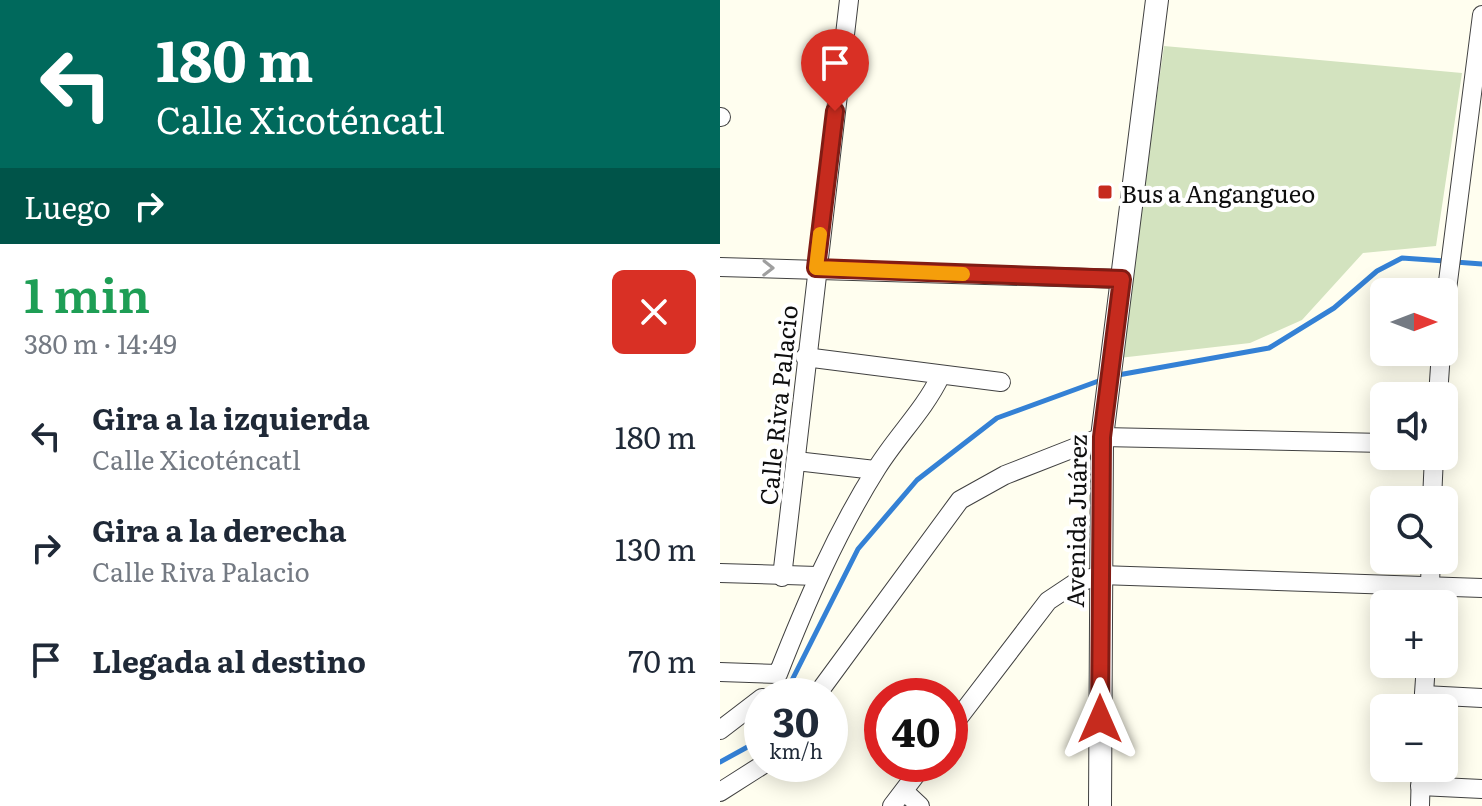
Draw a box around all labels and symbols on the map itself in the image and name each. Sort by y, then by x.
pin [801,29,869,111]
place label: Bus a Angangueo [1121,175,1315,210]
marker: Bus a Angangueo [1096,183,1114,201]
one-way arrow [762,259,775,276]
north arrow [1370,278,1458,366]
street label: Calle Riva Palacio [749,303,805,507]
street label: Avenida Juárez [1056,434,1094,608]
position arrow [1058,677,1142,761]
speed limit sign: 40 [864,678,968,782]

